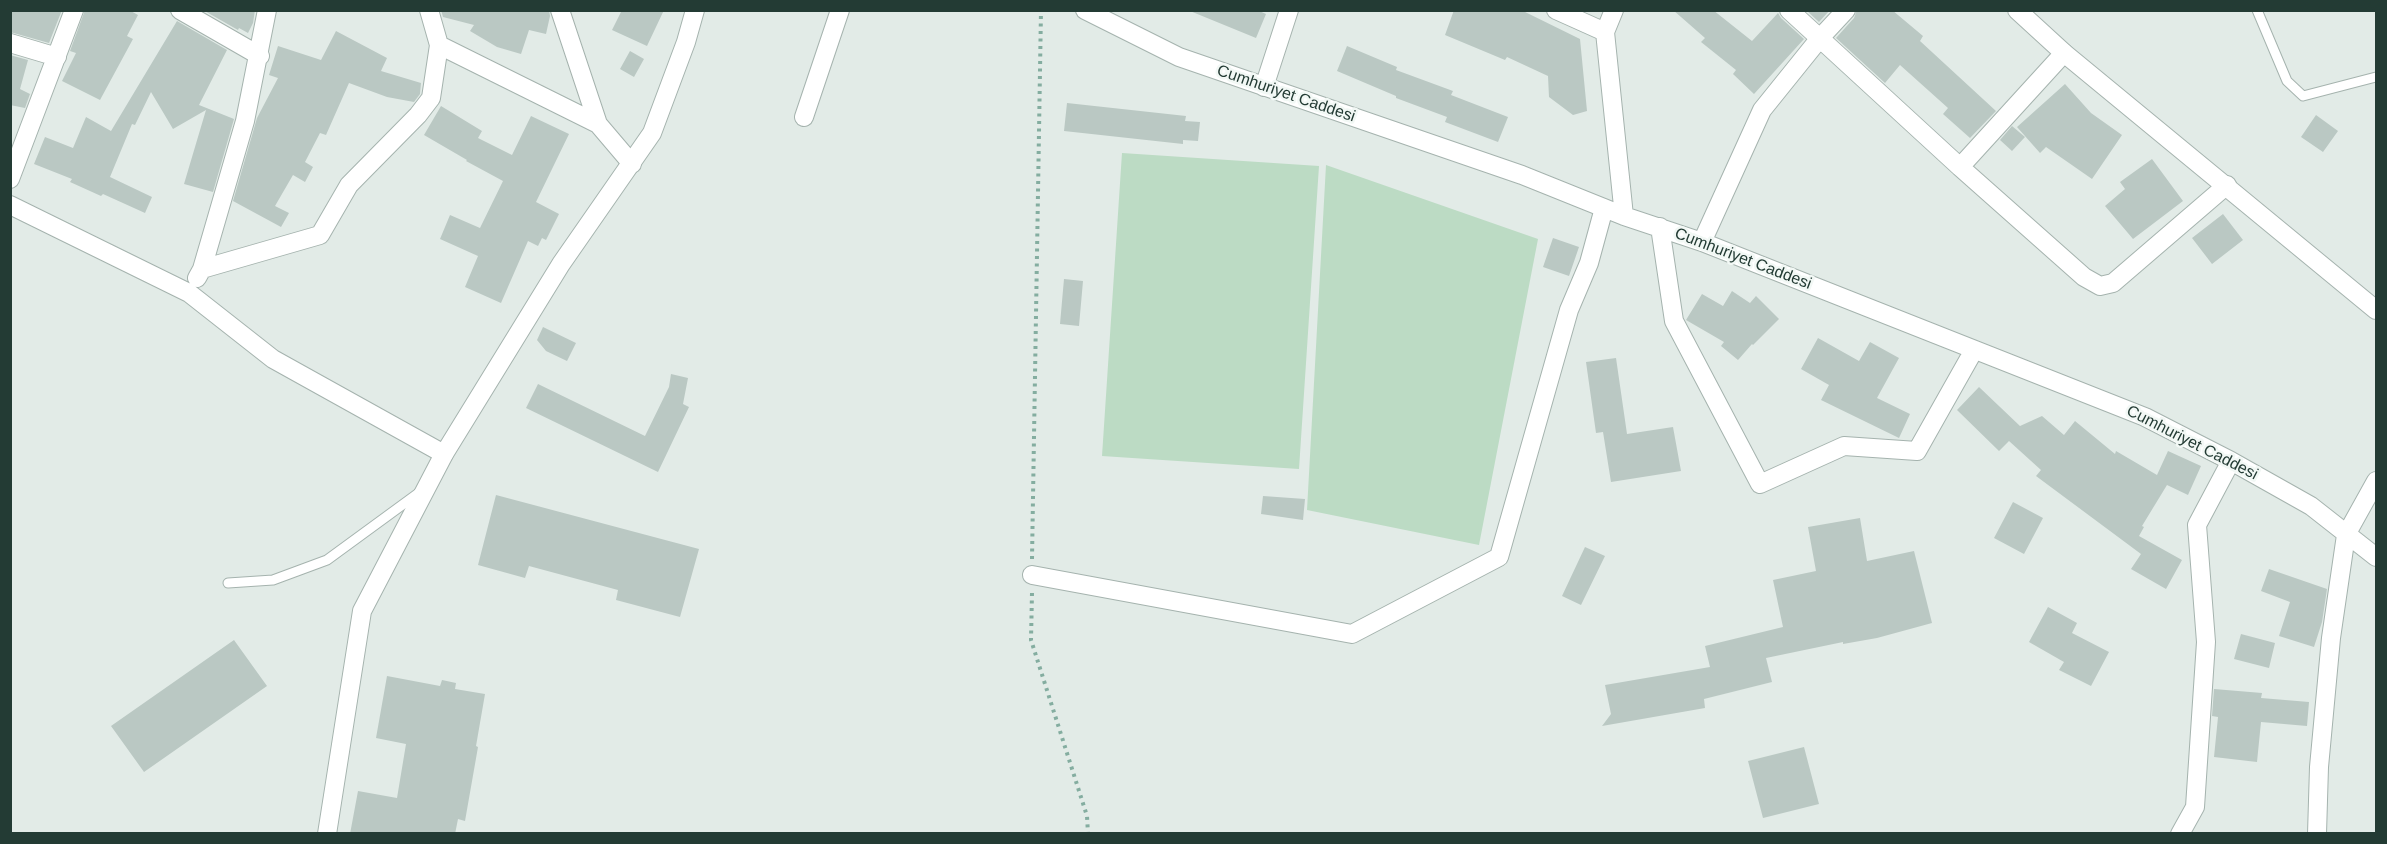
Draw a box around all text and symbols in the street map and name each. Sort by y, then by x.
street label: Cumhuriyet Caddesi [1214,61,1358,127]
street label: Cumhuriyet Caddesi [1672,224,1814,294]
street label: Cumhuriyet Caddesi [2123,402,2261,484]

